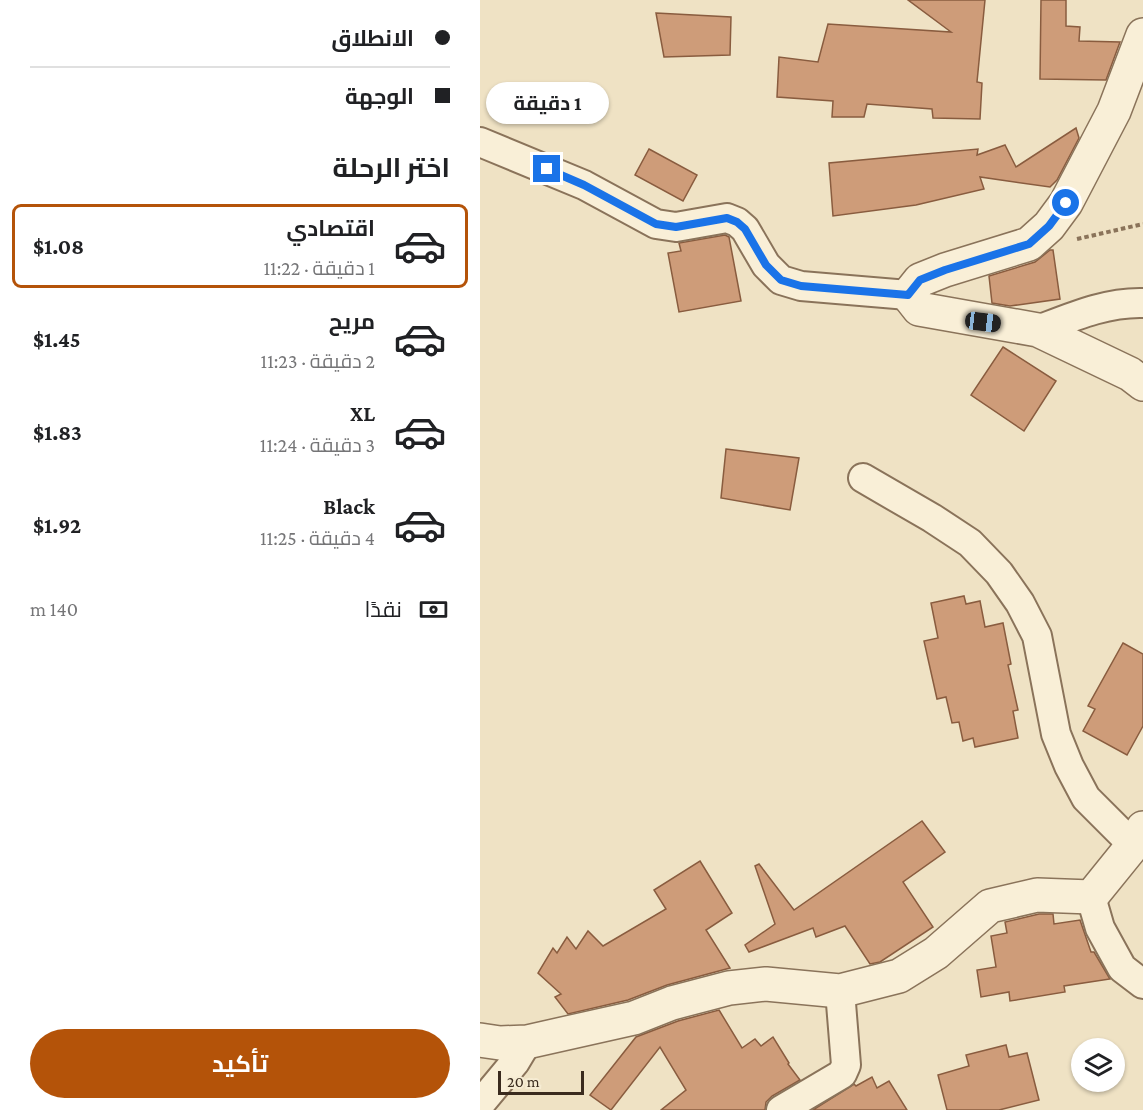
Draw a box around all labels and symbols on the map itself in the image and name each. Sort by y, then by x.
callout: 1 دقيقة [485,82,608,124]
route end [533,155,560,182]
route start [1052,189,1079,216]
car [964,311,1002,333]
scale bar [498,1068,584,1096]

